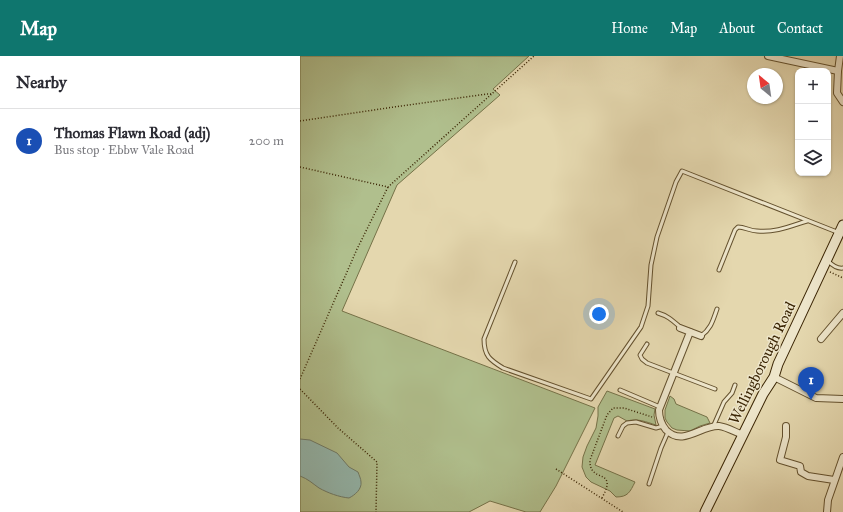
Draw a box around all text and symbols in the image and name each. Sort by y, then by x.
text: Map [20,17,57,40]
text: Home [611,20,648,37]
text: Map [670,20,697,37]
text: About [719,20,755,37]
text: Contact [777,20,823,37]
north arrow [747,68,783,104]
map controls [795,68,831,176]
button: + [795,68,831,104]
text: Nearby [16,72,67,93]
button: − [795,104,831,140]
text: Thomas Flawn Road (adj) [54,124,210,142]
text: 1 [26,133,32,149]
text: 200 m [249,133,284,149]
button: layers [795,140,831,176]
text: Bus stop · Ebbw Vale Road [54,142,194,158]
street label: Wellingborough Road [725,298,800,427]
your location [589,304,609,324]
pin: 1 [798,367,824,400]

